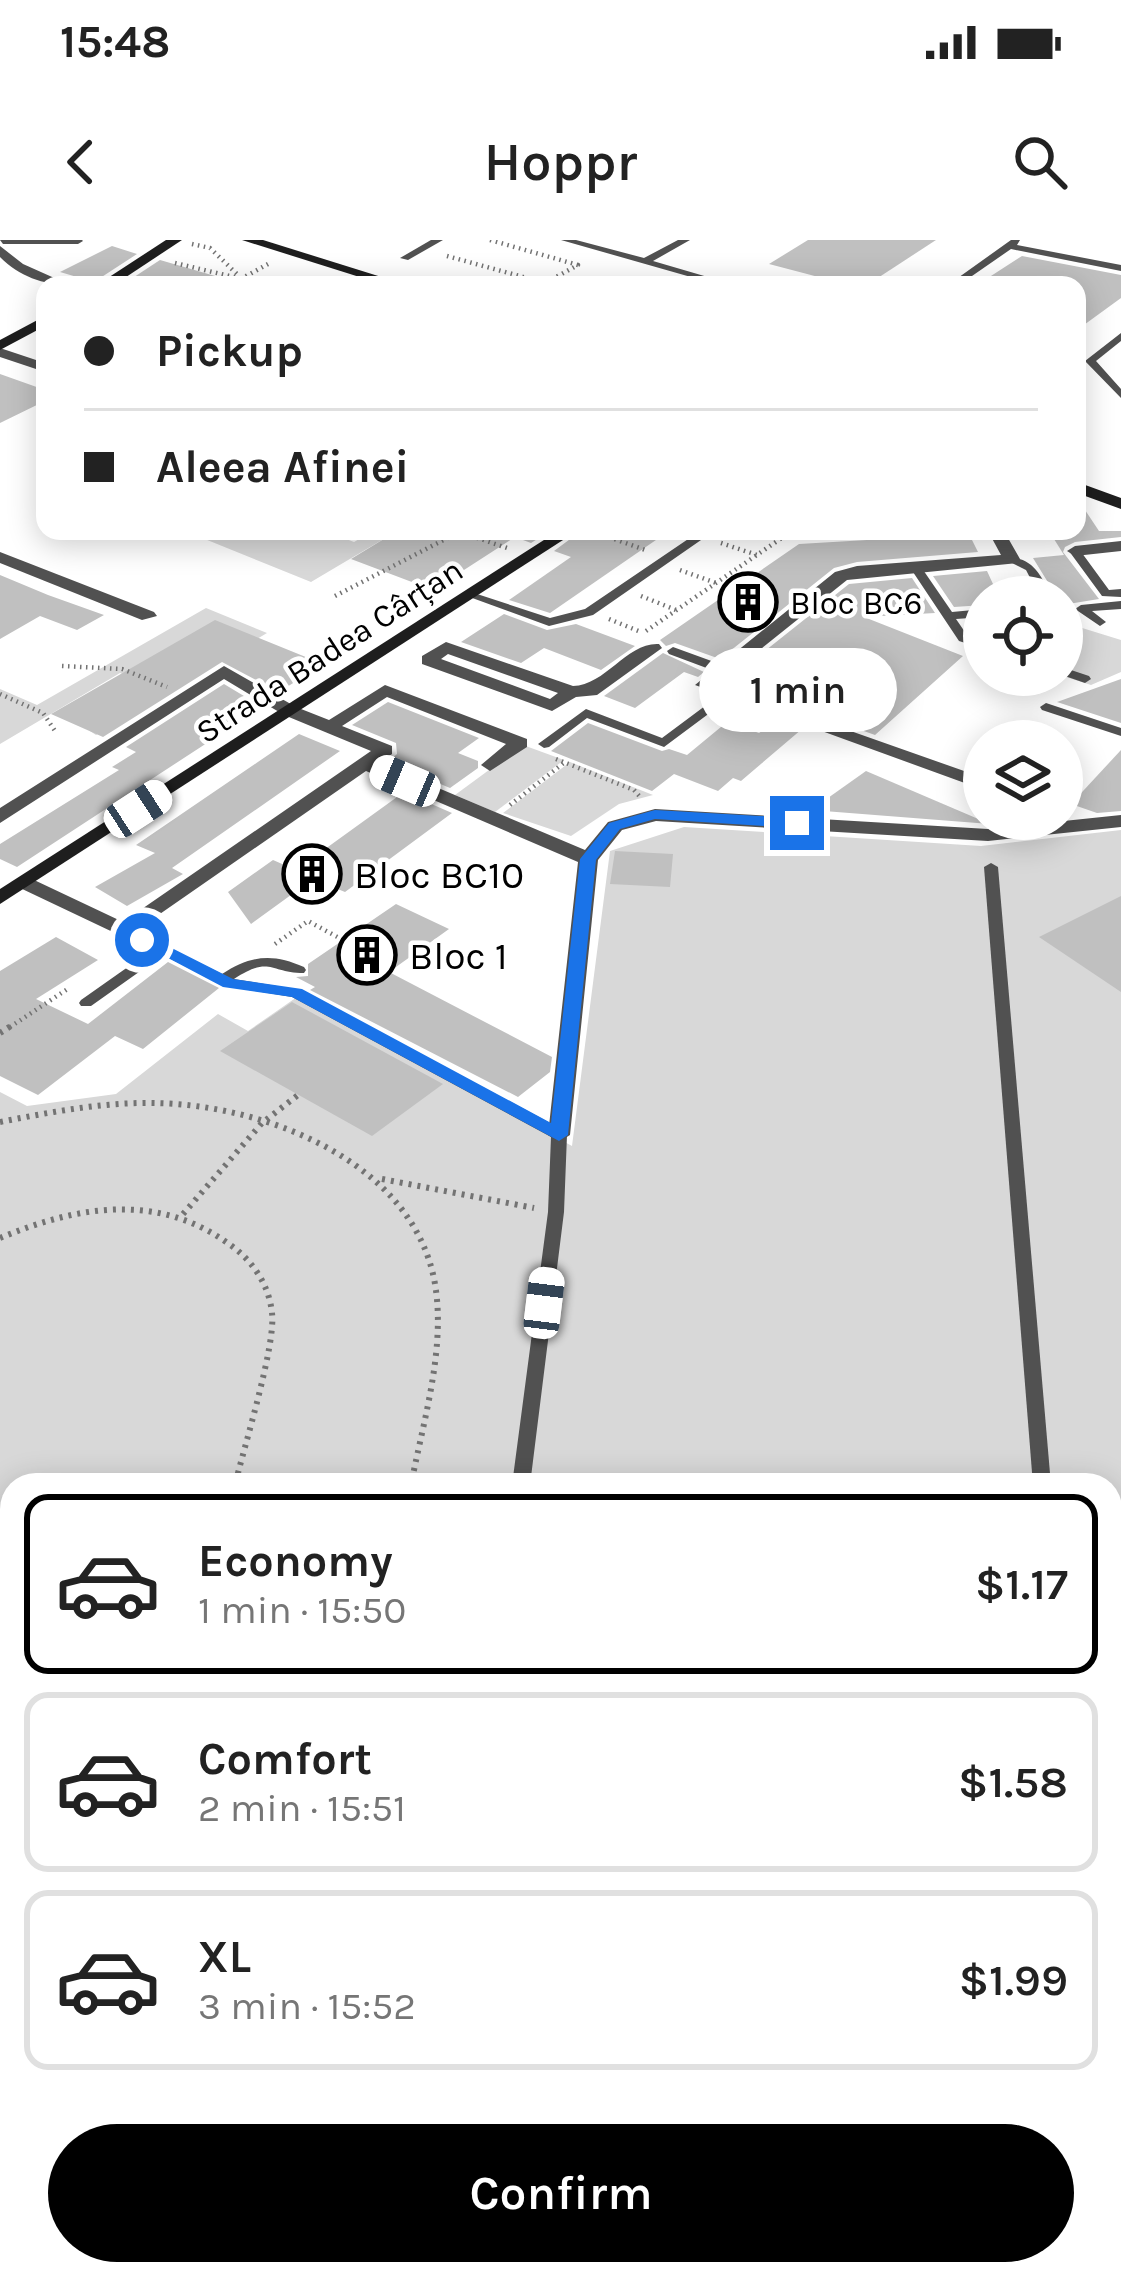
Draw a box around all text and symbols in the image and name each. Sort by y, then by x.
text: 15:48 [60,16,170,68]
icon: back [48,129,114,195]
icon: search [1007,129,1073,195]
text: Hoppr [484,130,637,194]
text: Pickup [156,325,303,377]
text: Aleea Afinei [156,441,409,493]
street label: Strada Badea Cârțan [189,550,470,751]
building icon: Bloc BC6 [717,571,779,633]
map controls [963,576,1083,840]
button: locate [963,576,1083,696]
place label: Bloc BC6 [790,584,922,622]
callout: 1 min [698,649,896,733]
text: 1 min [750,667,846,713]
button: layers [963,720,1083,840]
car [365,750,445,812]
car [98,774,178,844]
route end [770,796,824,850]
building icon: Bloc BC10 [281,843,343,905]
place label: Bloc BC10 [354,852,524,898]
route start [115,913,169,967]
building icon: Bloc 1 [336,924,398,986]
place label: Bloc 1 [409,933,508,979]
car [522,1265,566,1341]
icon: car [54,1530,162,1638]
text: Economy [198,1535,393,1587]
text: $1.17 [975,1558,1068,1610]
text: 1 min · 15:50 [198,1587,406,1633]
icon: car [54,1728,162,1836]
text: Comfort [198,1733,372,1785]
text: $1.58 [958,1756,1068,1808]
text: 2 min · 15:51 [198,1785,406,1831]
icon: car [54,1926,162,2034]
text: XL [198,1931,251,1983]
text: $1.99 [959,1954,1068,2006]
text: 3 min · 15:52 [198,1983,416,2029]
button: Confirm [48,2124,1074,2262]

